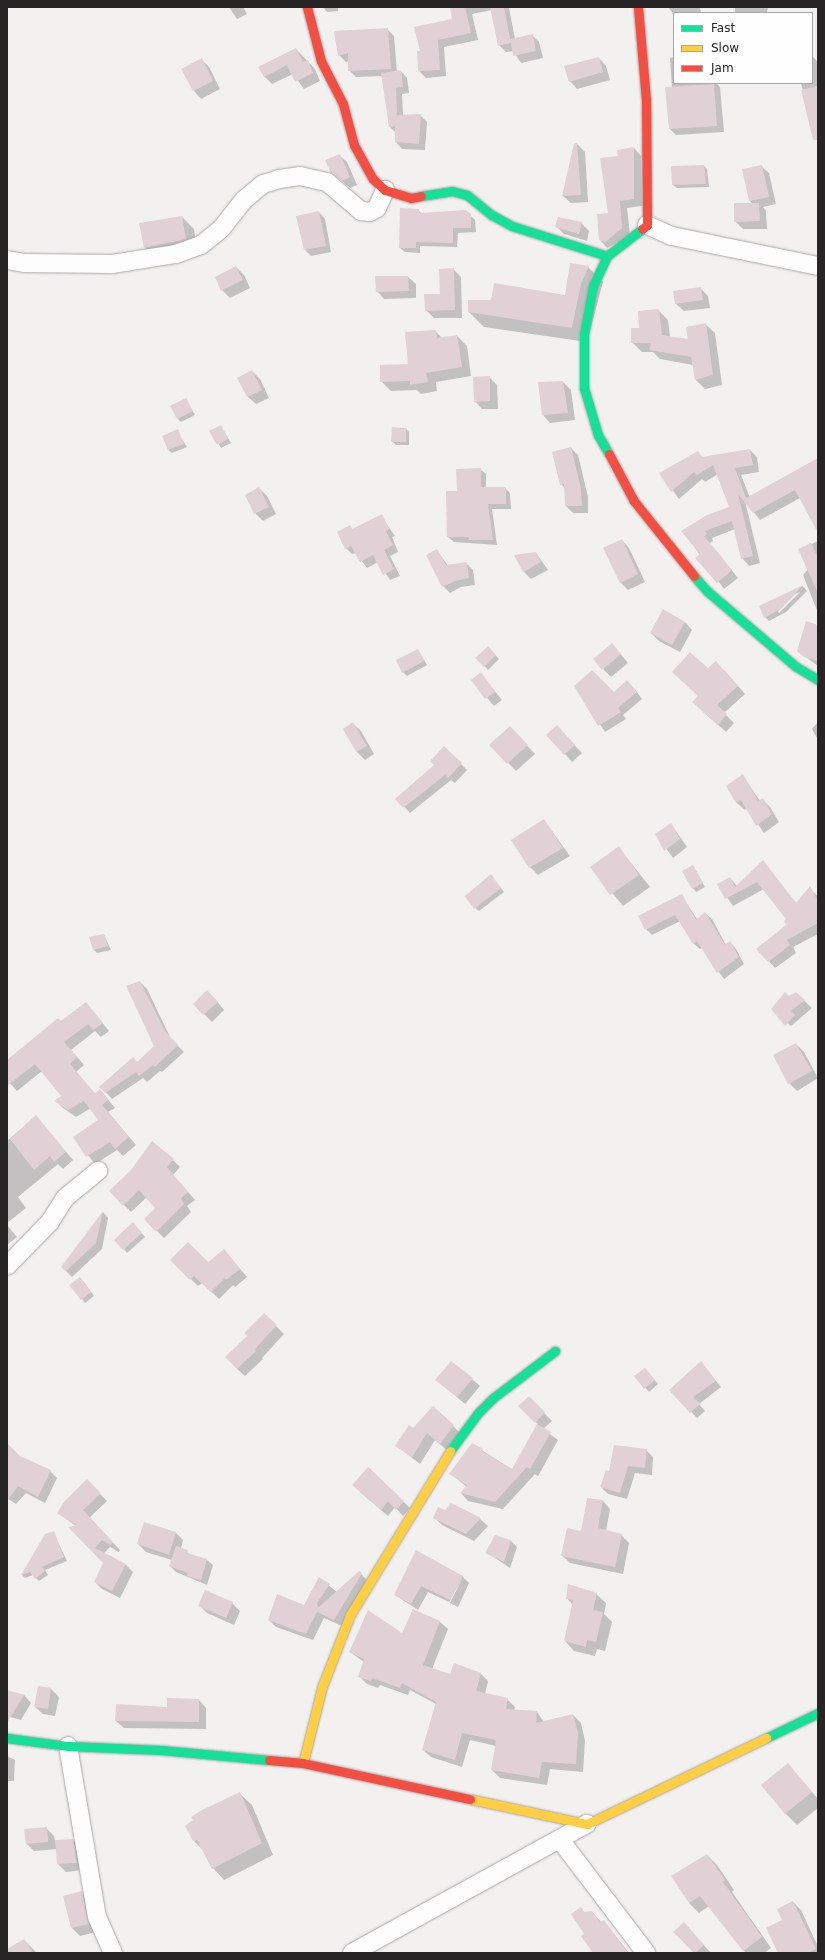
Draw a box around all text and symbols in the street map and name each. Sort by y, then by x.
legend [673,12,813,84]
text: Fast [711,21,735,35]
text: Slow [711,41,739,55]
text: Jam [711,61,734,75]

